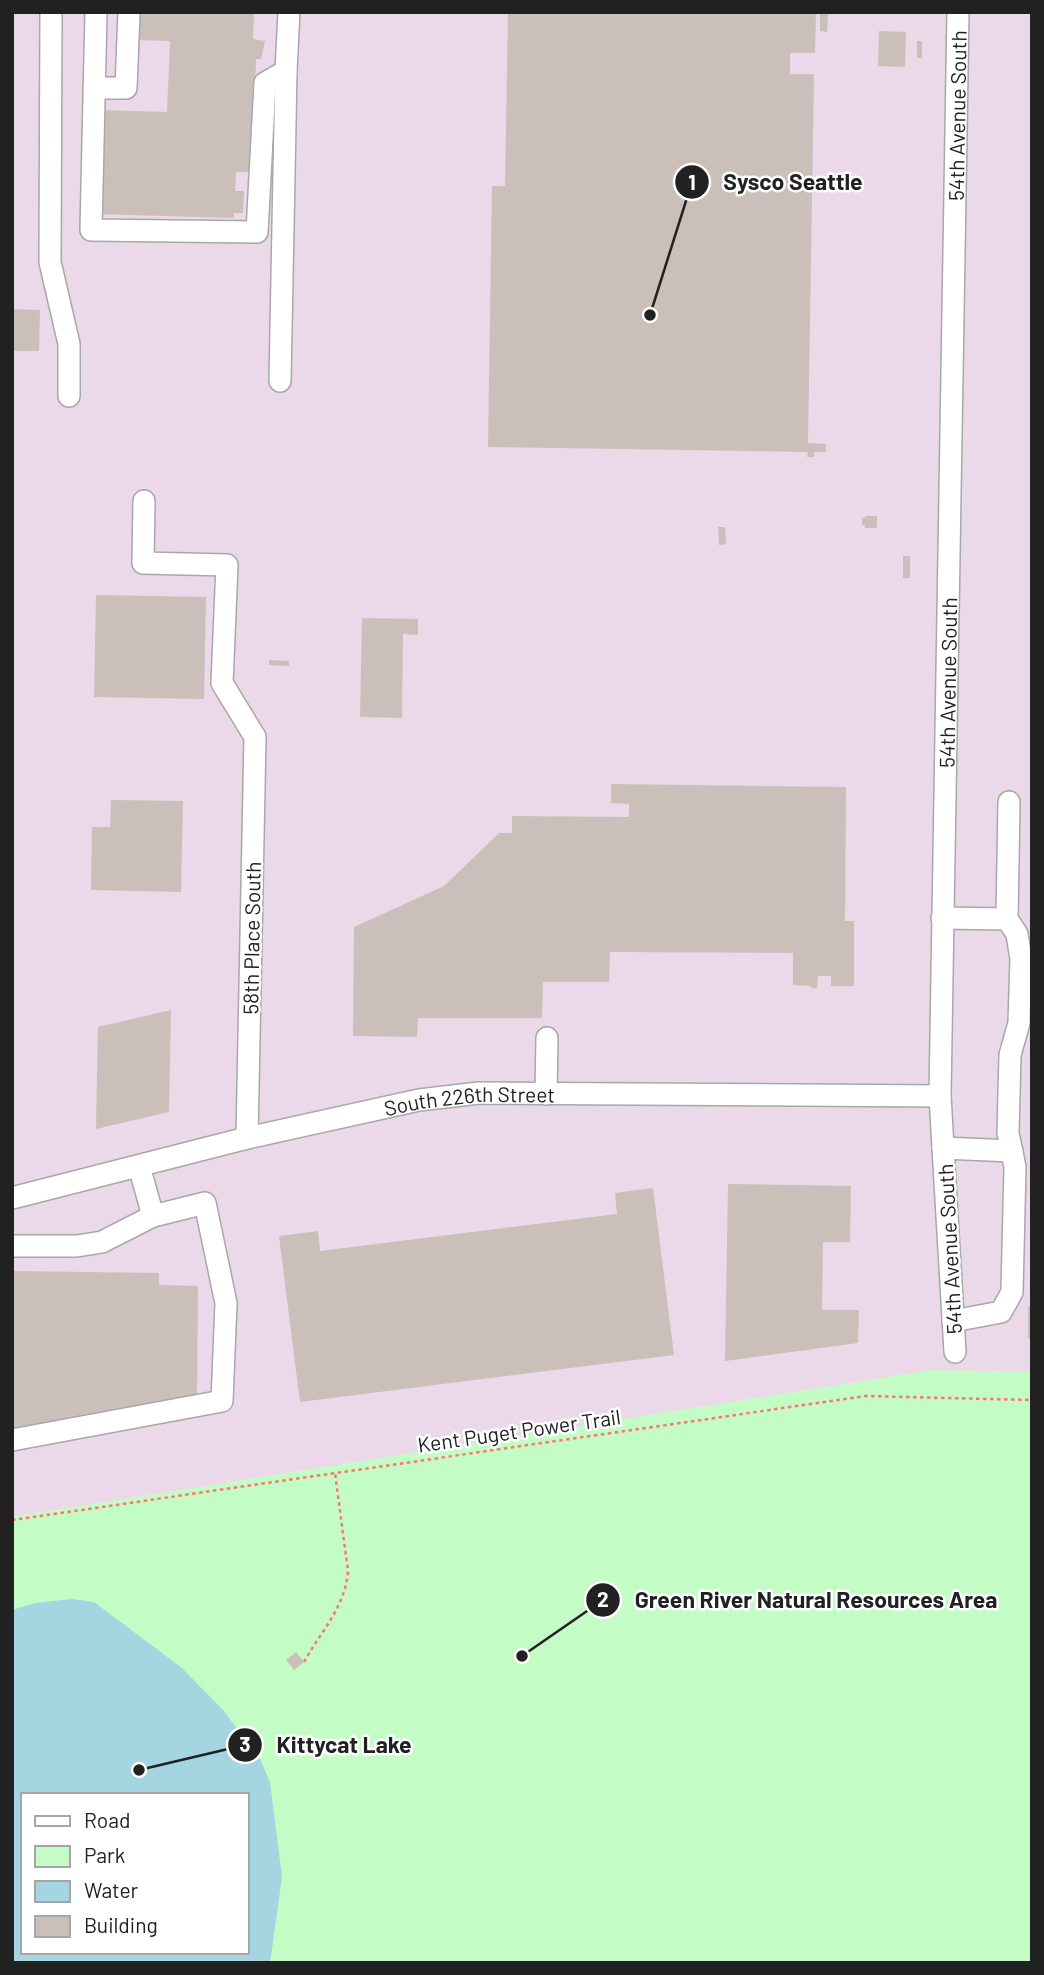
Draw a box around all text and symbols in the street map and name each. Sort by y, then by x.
street label: 54th Avenue South [942,30,970,201]
callout: Sysco Seattle [674,160,877,204]
text: Sysco Seattle [723,167,863,195]
text: 1 [688,169,696,194]
street label: 54th Avenue South [933,597,961,768]
street label: 58th Place South [237,861,265,1015]
street label: South 226th Street [381,1080,555,1120]
street label: 54th Avenue South [932,1163,966,1335]
street label: Kent Puget Power Trail [416,1403,622,1457]
callout: Green River Natural Resources Area [586,1578,1012,1622]
text: Green River Natural Resources Area [635,1585,997,1613]
text: 2 [597,1586,609,1611]
callout: Kittycat Lake [227,1723,425,1767]
text: Kittycat Lake [276,1730,412,1758]
text: 3 [239,1731,251,1756]
legend [21,1793,248,1954]
text: Road [84,1807,130,1832]
text: Park [84,1842,125,1867]
text: Water [84,1877,139,1902]
text: Building [84,1912,158,1937]

